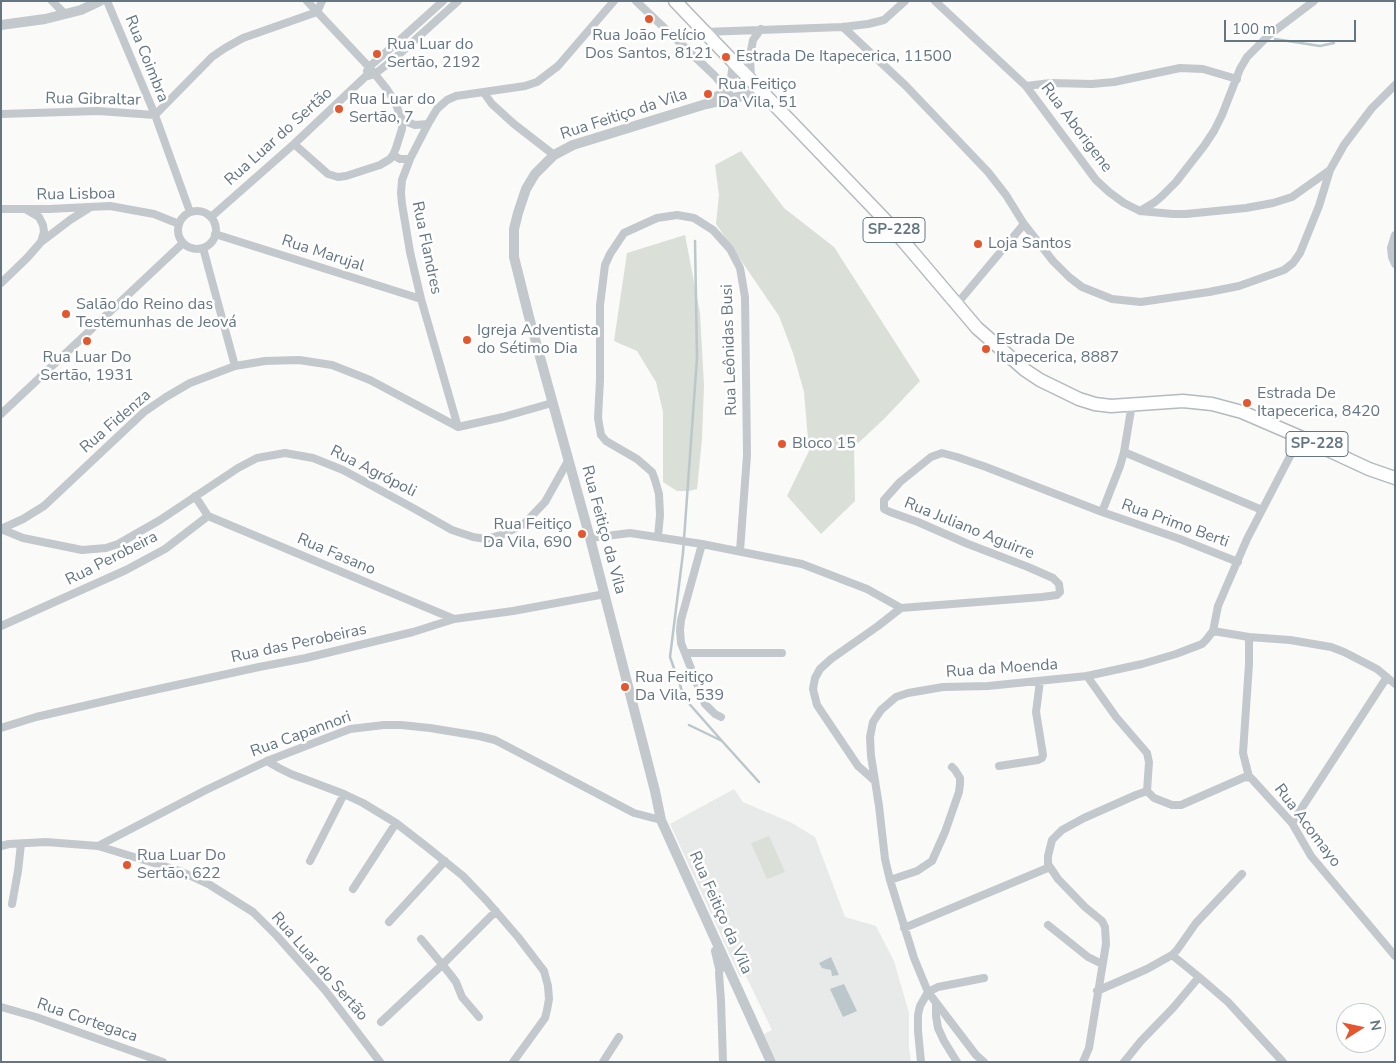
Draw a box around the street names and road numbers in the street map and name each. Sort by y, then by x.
street label: Rua Coimbra [120,13,172,105]
street label: Rua Aborigene [1036,79,1116,177]
street label: Rua Luar do Sertão [221,84,337,190]
street label: Rua Feitiço da Vila [558,85,690,145]
street label: Rua Gibraltar [45,90,141,110]
street label: Rua Lisboa [36,185,116,205]
street label: Rua Flandres [407,200,445,296]
road number: SP-228 [863,218,925,242]
street label: Rua Marujal [279,232,367,276]
street label: Rua Leônidas Busi [718,284,742,416]
street label: Rua Fidenza [77,386,155,458]
road number: SP-228 [1286,432,1348,456]
street label: Rua Agrópoli [327,442,419,502]
street label: Rua Feitiço da Vila [577,464,629,596]
street label: Rua Juliano Aguirre [901,494,1037,564]
street label: Rua Primo Berti [1119,496,1231,552]
street label: Rua Perobeira [63,528,161,590]
street label: Rua Fasano [294,530,378,580]
street label: Rua das Perobeiras [229,620,369,668]
street label: Rua da Moenda [945,656,1059,682]
street label: Rua Capannori [248,708,354,762]
street label: Rua Acomayo [1270,781,1344,871]
street label: Rua Feitiço da Vila [684,849,756,977]
street label: Rua Luar do Sertão [267,909,371,1025]
street label: Rua Cortegaca [34,995,140,1047]

